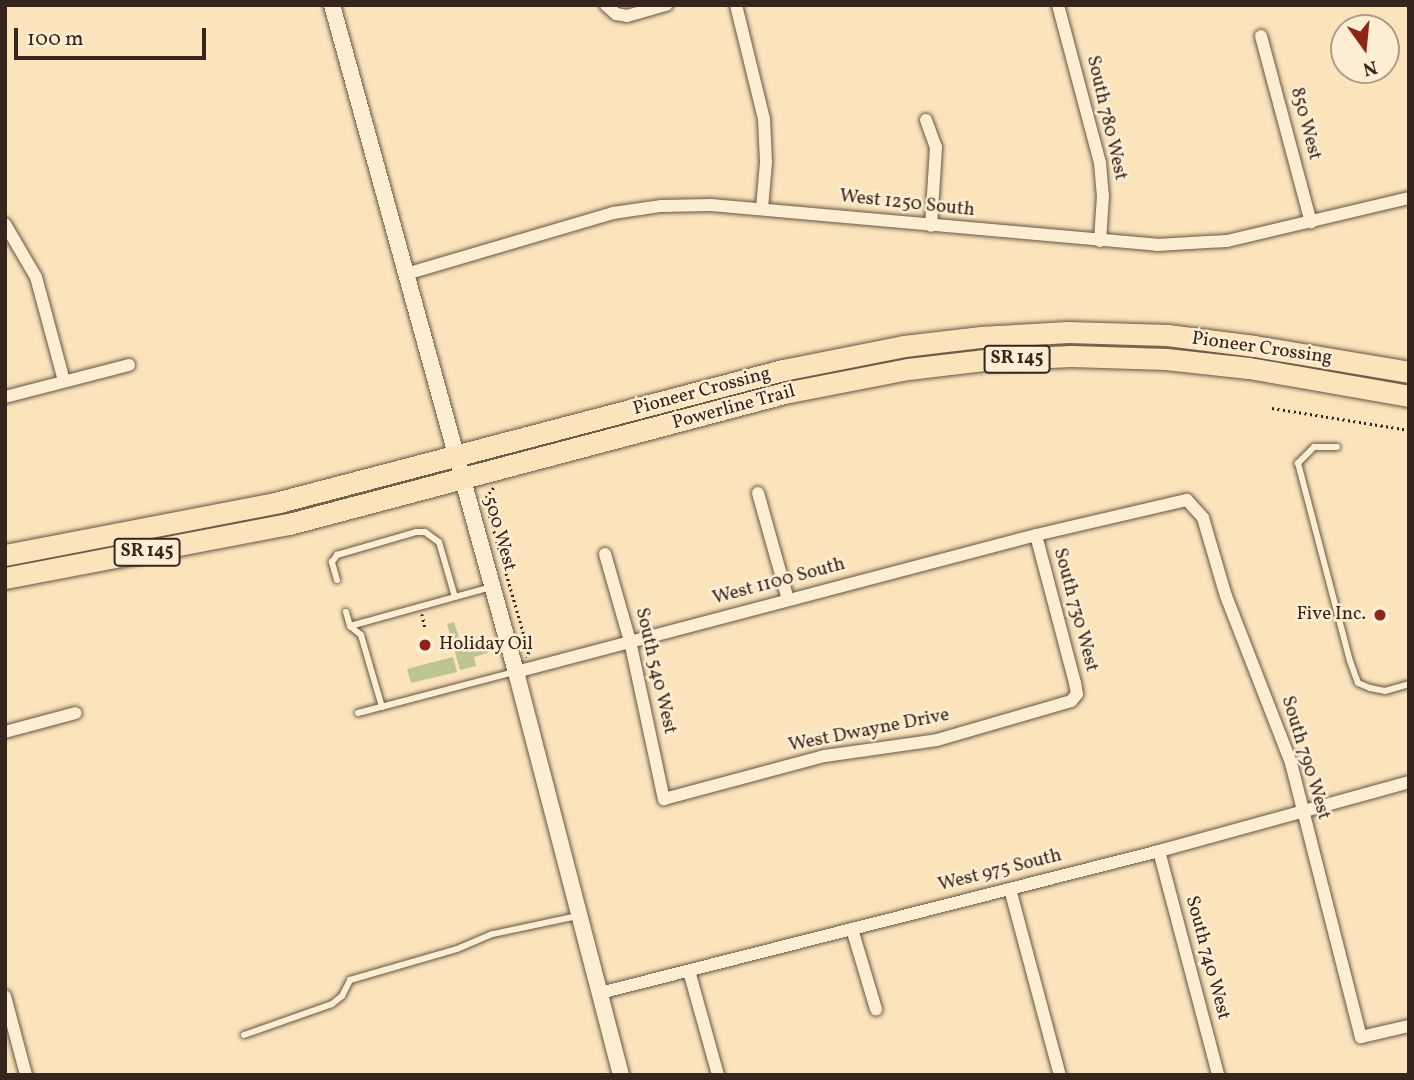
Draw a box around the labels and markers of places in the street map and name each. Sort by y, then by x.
place label: Five Inc. [1296,604,1366,626]
marker: Five Inc. [1372,607,1388,623]
place label: Holiday Oil [439,634,534,656]
marker: Holiday Oil [417,637,433,653]

